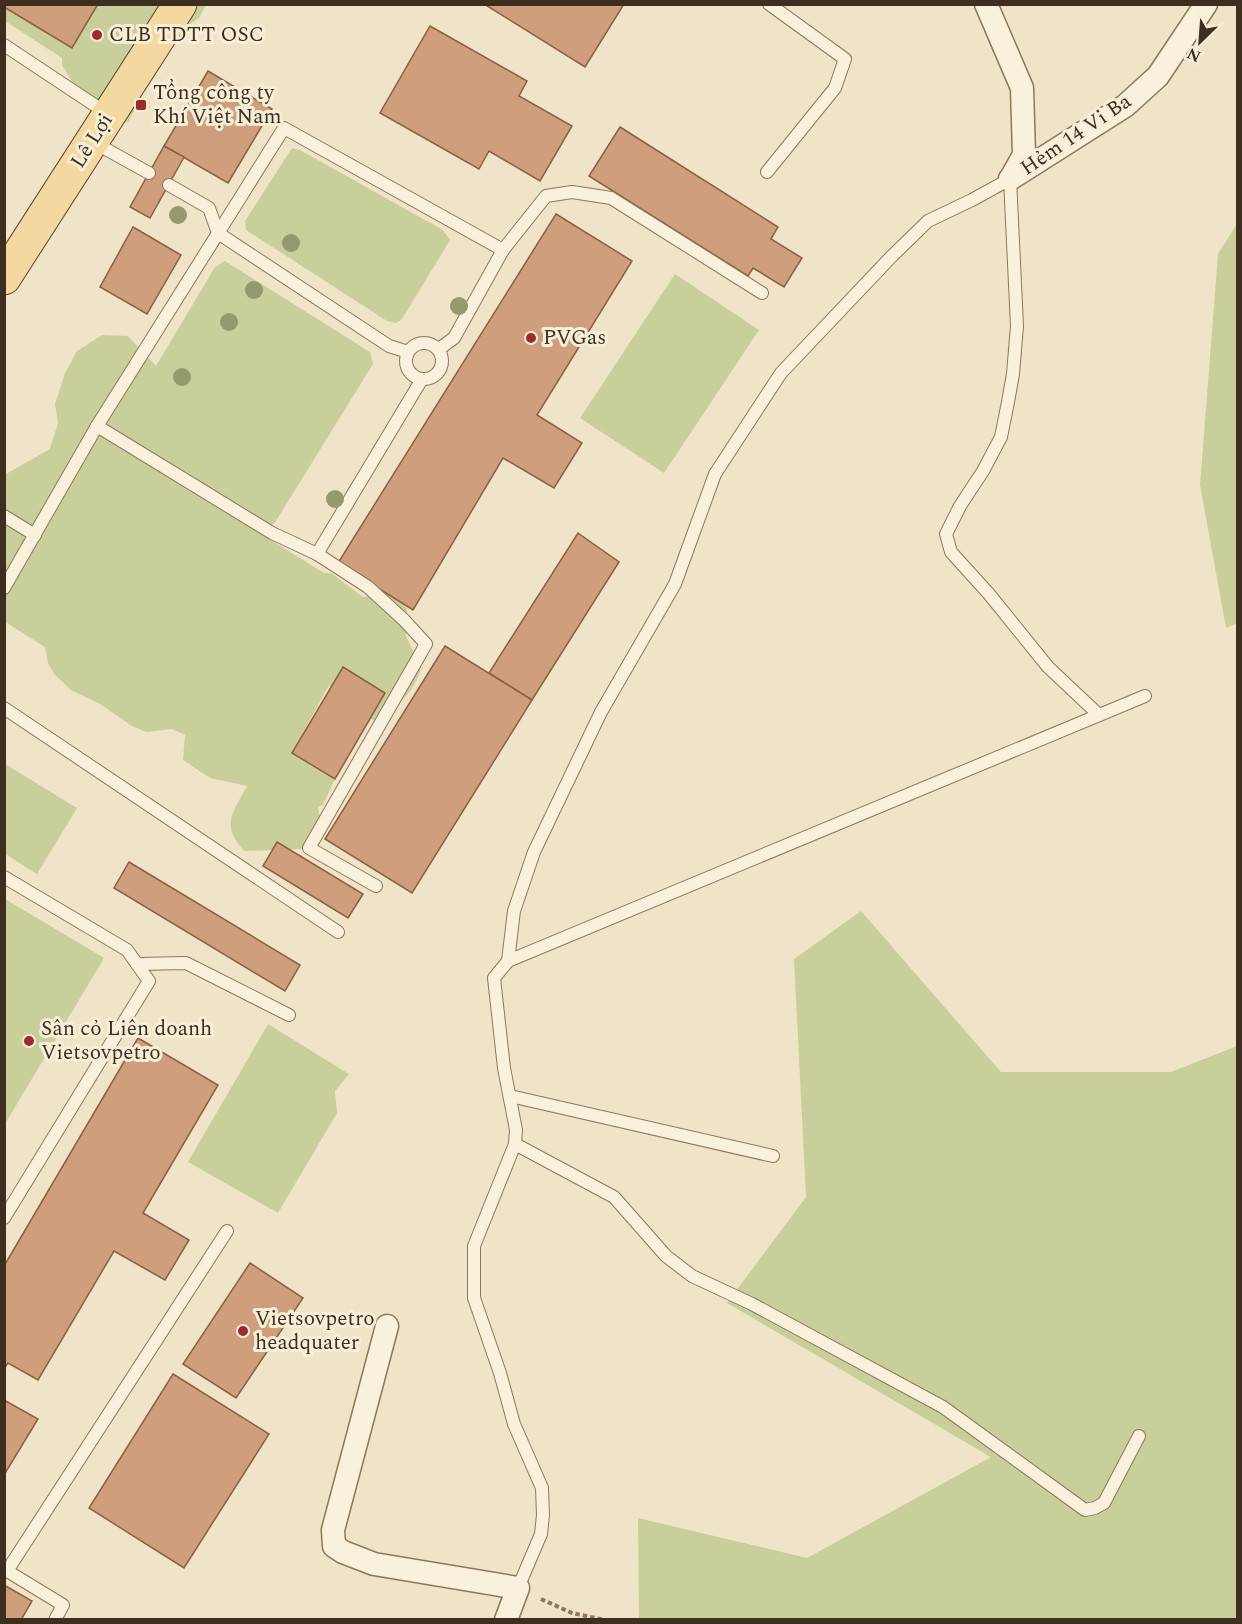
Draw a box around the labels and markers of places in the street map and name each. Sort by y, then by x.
place label: CLB TDTT OSC [109,19,264,51]
marker: CLB TDTT OSC [90,28,104,42]
place label: Tổng công ty Khí Việt Nam [153,77,281,133]
marker: Tổng công ty Khí Việt Nam [134,98,148,112]
place label: PVGas [543,322,606,354]
marker: PVGas [524,331,538,345]
place label: Sân cỏ Liên doanh Vietsovpetro [41,1013,212,1069]
marker: Sân cỏ Liên doanh Vietsovpetro [22,1034,36,1048]
place label: Vietsovpetro headquater [255,1303,375,1359]
marker: Vietsovpetro headquater [236,1324,250,1338]

